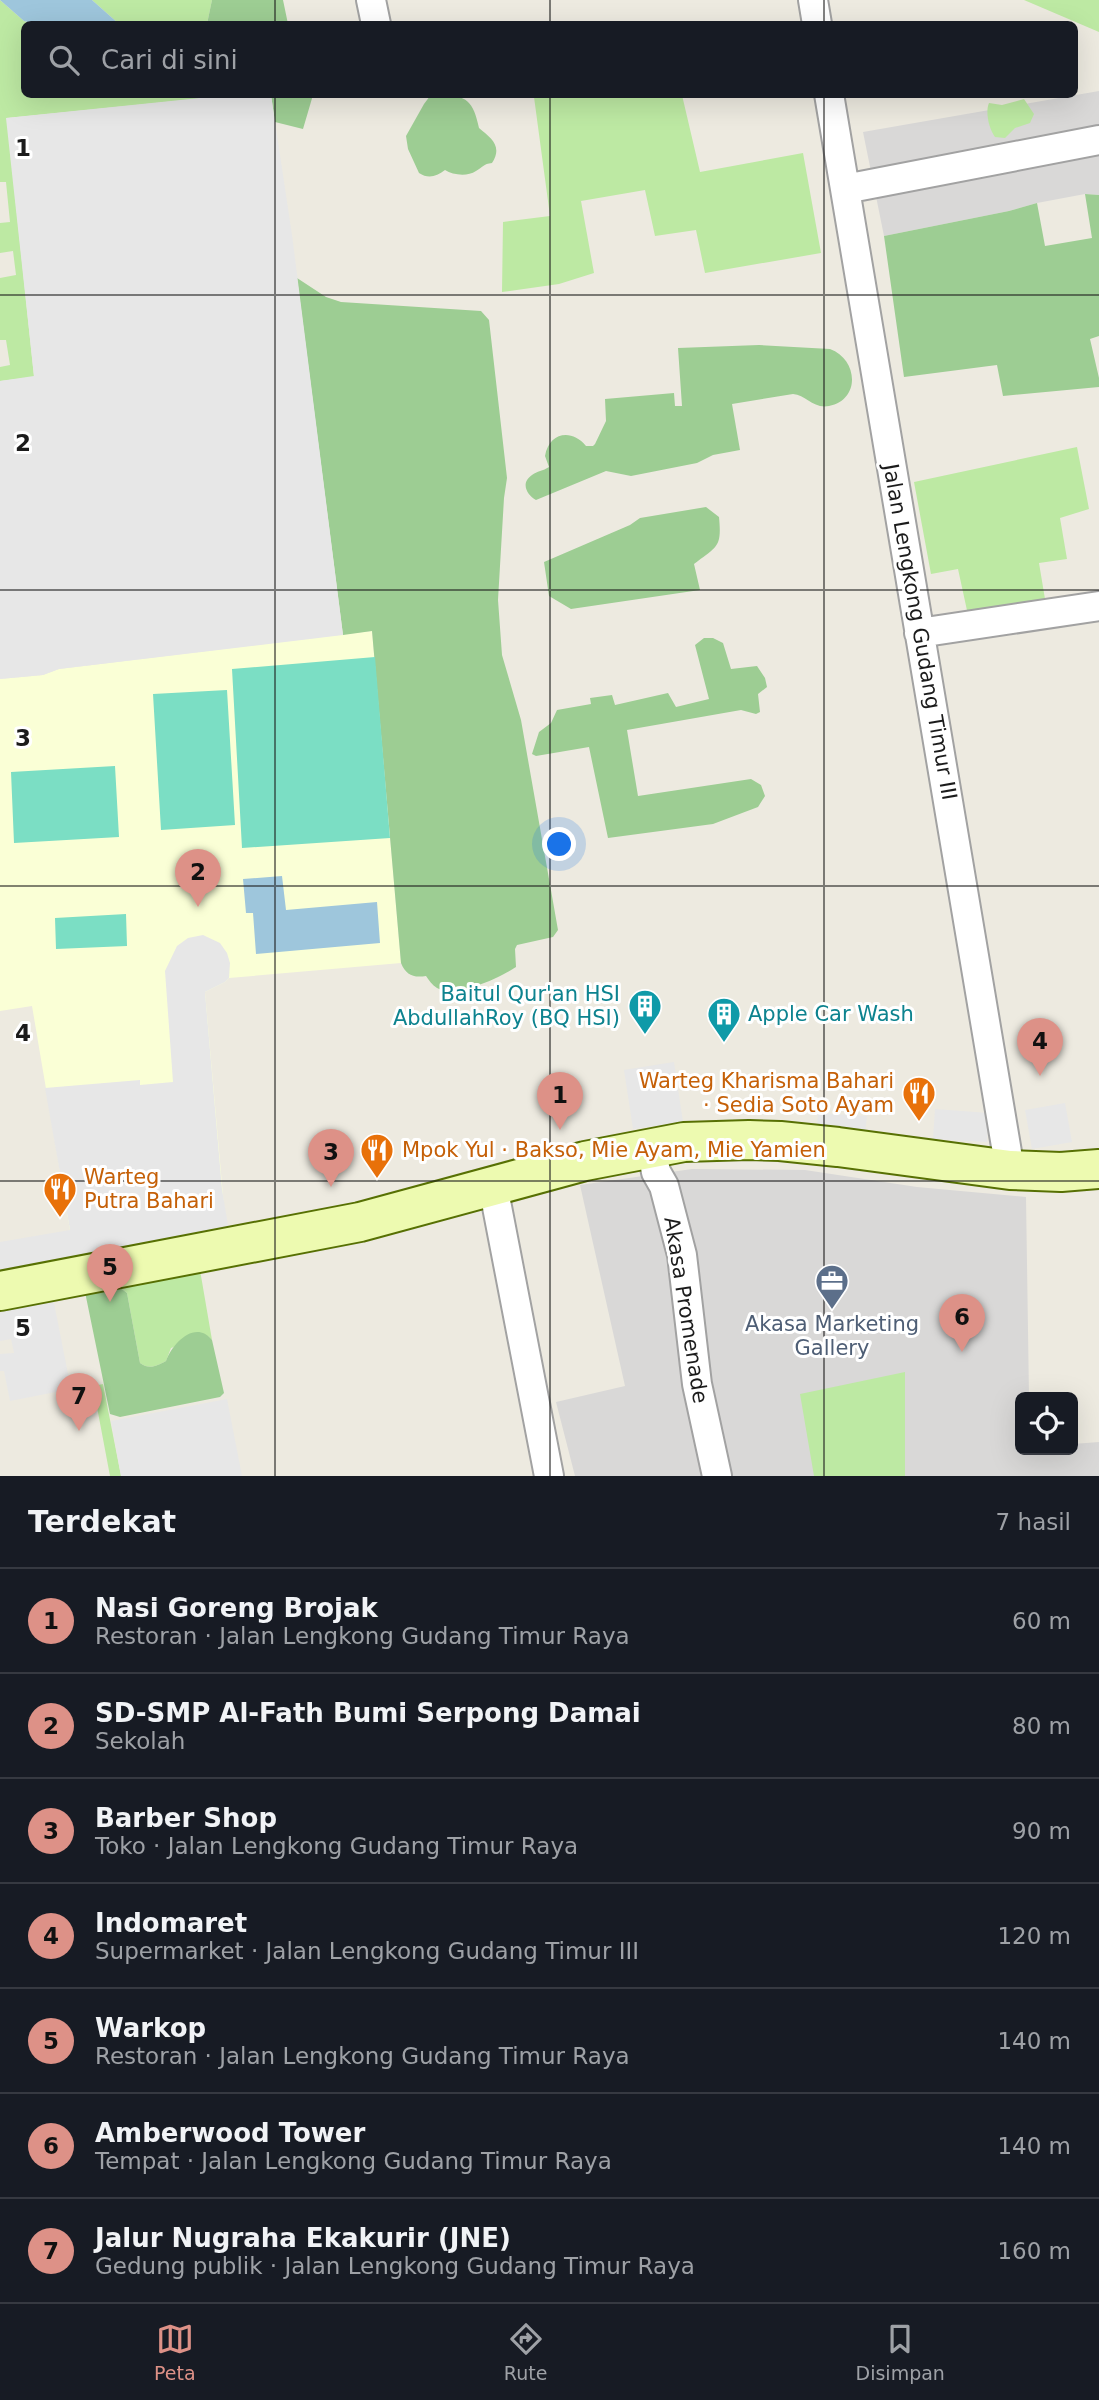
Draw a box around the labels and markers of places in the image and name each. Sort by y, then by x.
pin: 2 [175,849,221,907]
place label: Baitul Qur'an HSI AbdullahRoy (BQ HSI) [393,982,620,1030]
building icon: Baitul Qur'an HSI AbdullahRoy (BQ HSI) [626,987,664,1036]
building icon: Apple Car Wash [705,995,743,1044]
place label: Apple Car Wash [748,1002,914,1026]
pin: 4 [1017,1018,1063,1076]
place label: Warteg Kharisma Bahari · Sedia Soto Ayam [639,1069,894,1117]
pin: 1 [537,1072,583,1130]
restaurant icon: Warteg Kharisma Bahari · Sedia Soto Ayam [900,1074,938,1123]
pin: 3 [308,1129,354,1187]
restaurant icon: Mpok Yul · Bakso, Mie Ayam, Mie Yamien [358,1131,396,1180]
place label: Mpok Yul · Bakso, Mie Ayam, Mie Yamien [402,1138,826,1162]
place label: Warteg Putra Bahari [84,1165,214,1213]
restaurant icon: Warteg Putra Bahari [41,1170,79,1219]
pin: 5 [87,1244,133,1302]
office icon: Akasa Marketing Gallery [813,1262,851,1311]
pin: 6 [939,1294,985,1352]
place label: Akasa Marketing Gallery [745,1312,919,1360]
pin: 7 [56,1373,102,1431]

